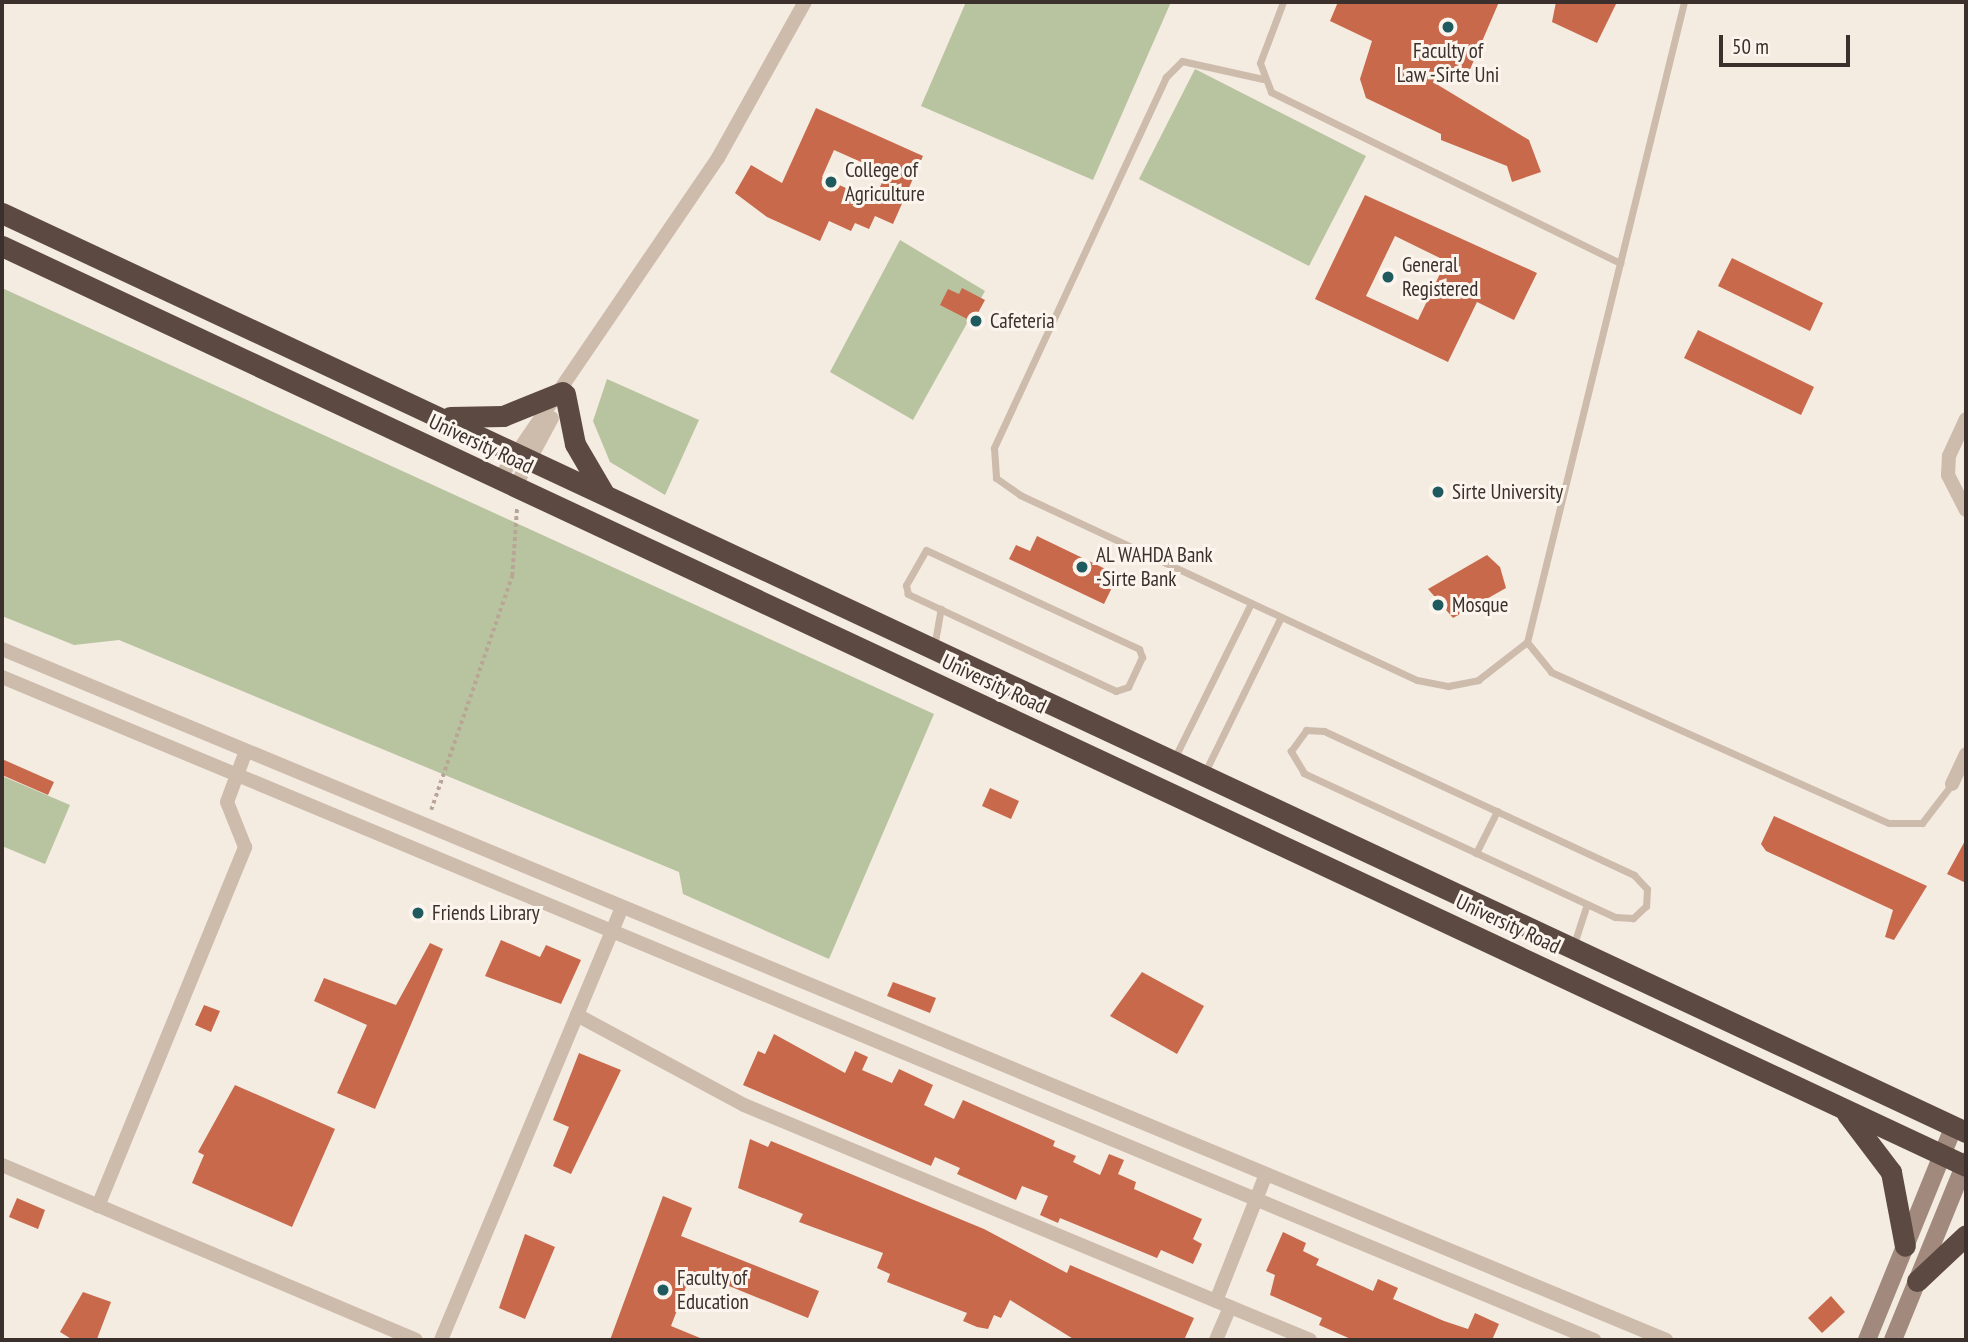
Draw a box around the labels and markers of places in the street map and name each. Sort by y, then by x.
marker: Faculty of Law -Sirte Uni [1440,19,1456,35]
place label: Faculty of Law -Sirte Uni [1396,38,1500,88]
place label: College of Agriculture [845,157,925,207]
marker: College of Agriculture [823,174,839,190]
place label: General Registered [1402,252,1478,302]
marker: General Registered [1380,269,1396,285]
place label: Cafeteria [990,308,1055,334]
marker: Cafeteria [968,313,984,329]
place label: Sirte University [1452,479,1563,505]
marker: Sirte University [1430,484,1446,500]
place label: AL WAHDA Bank -Sirte Bank [1096,542,1215,592]
marker: AL WAHDA Bank -Sirte Bank [1074,559,1090,575]
place label: Mosque [1452,592,1508,618]
marker: Mosque [1430,597,1446,613]
place label: Friends Library [432,900,540,926]
marker: Friends Library [410,905,426,921]
place label: Faculty of Education [677,1265,749,1315]
marker: Faculty of Education [655,1282,671,1298]

